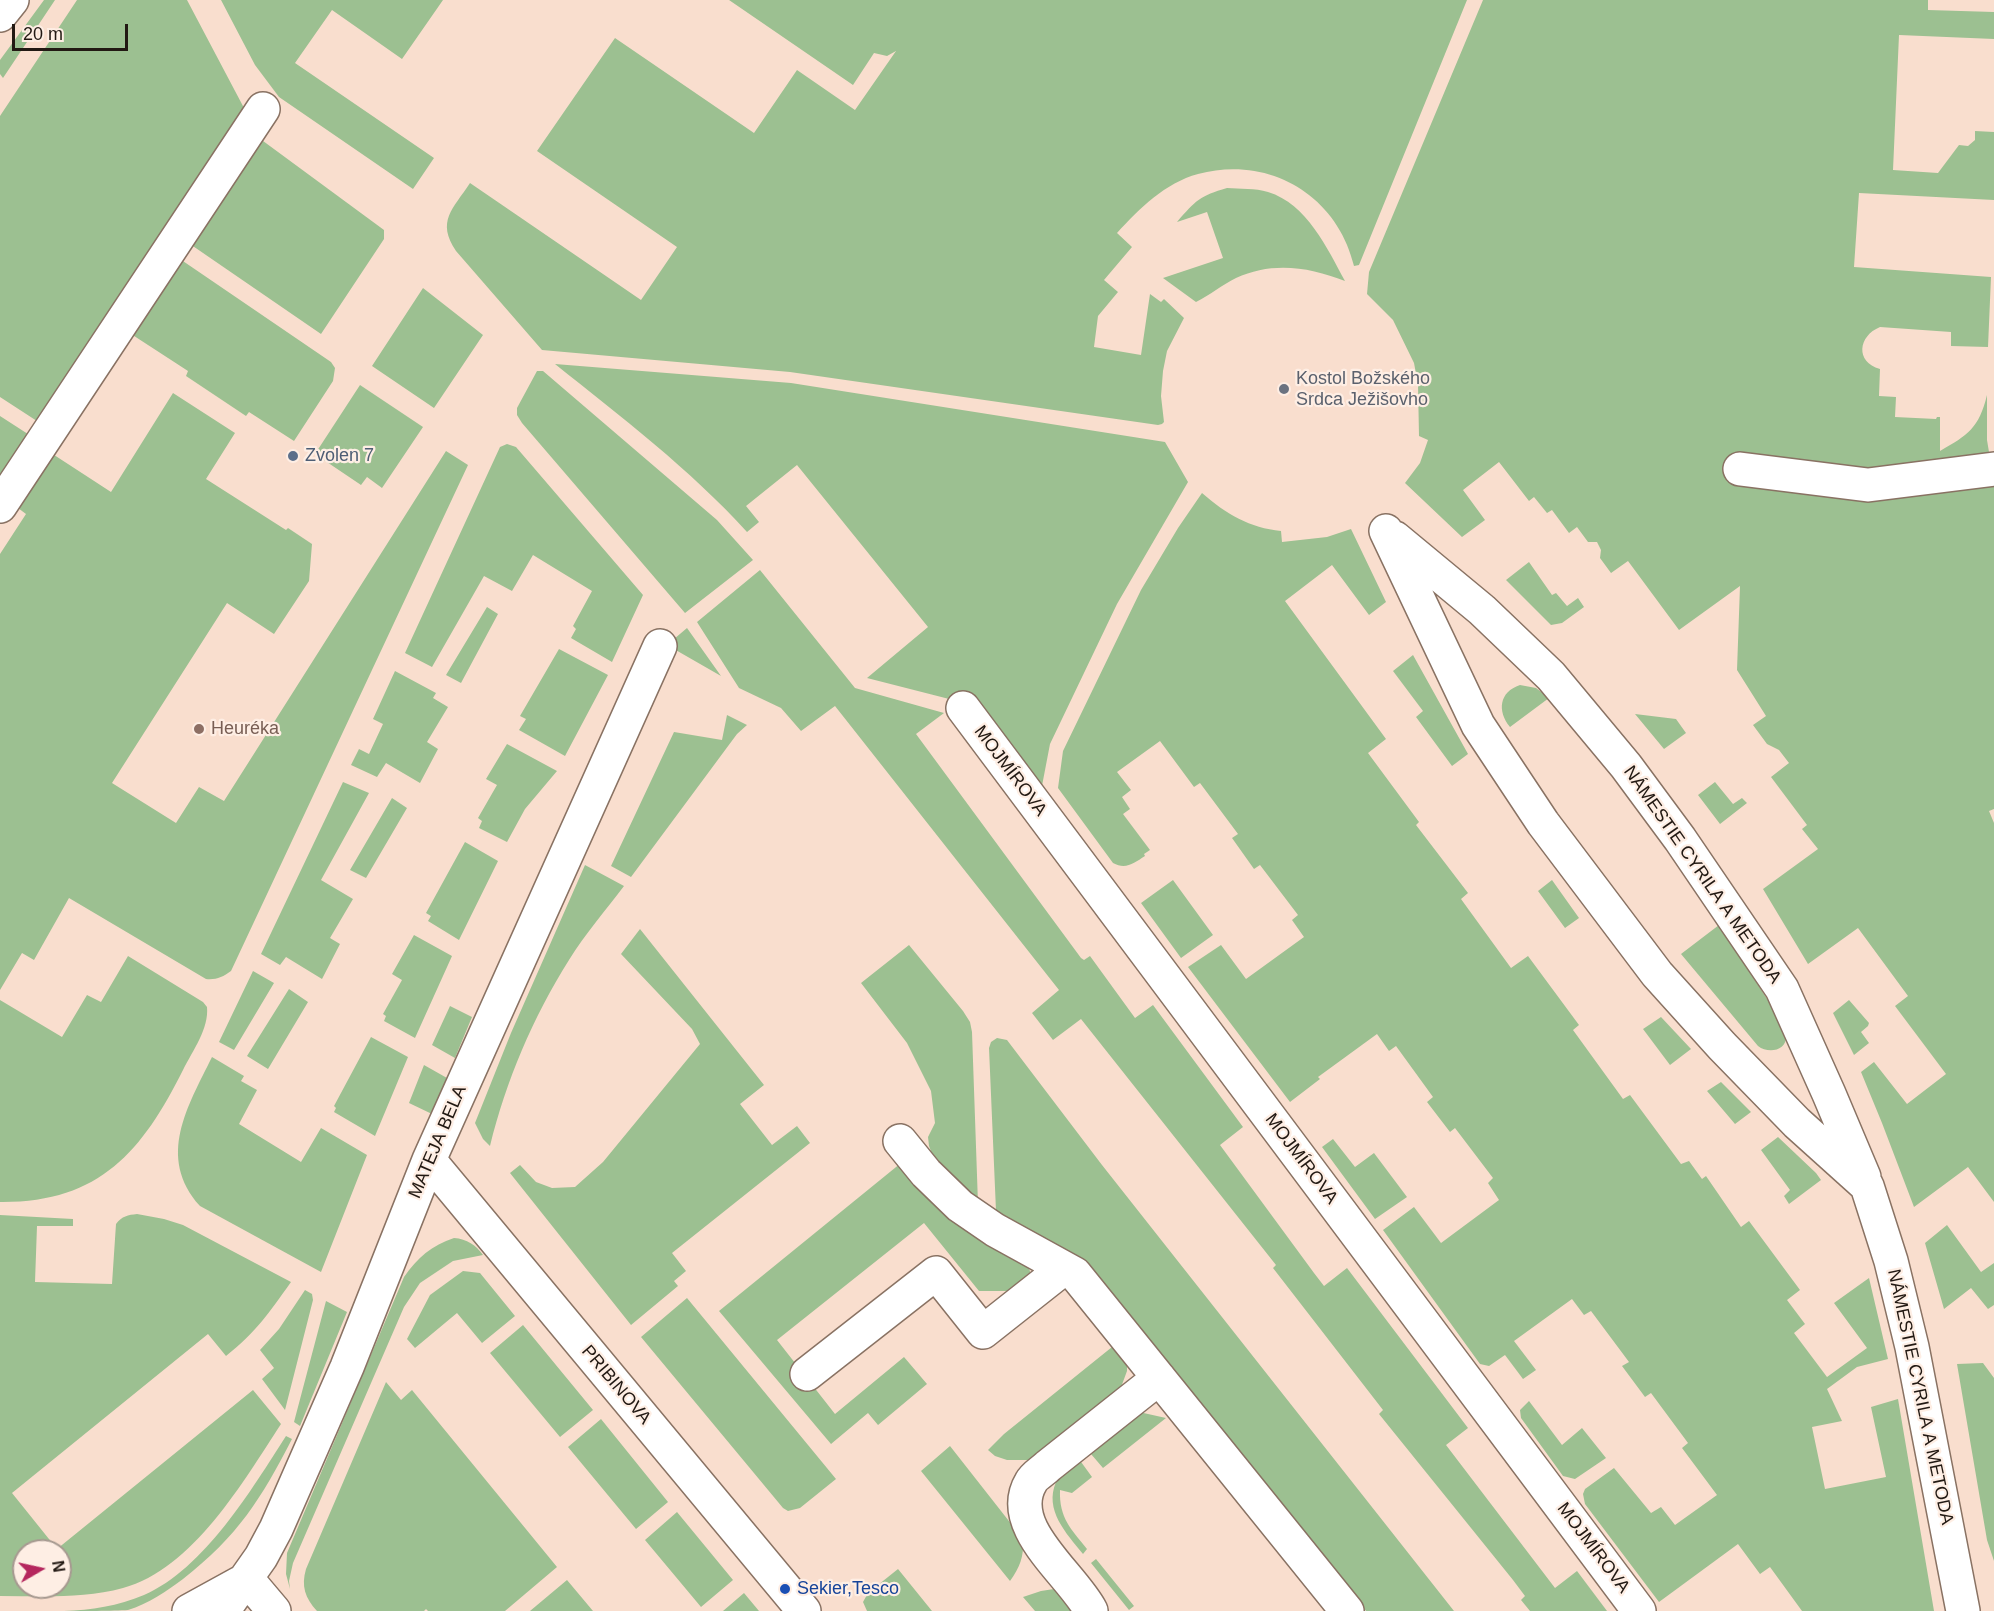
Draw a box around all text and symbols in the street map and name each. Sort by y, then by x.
scale bar [15,12,130,50]
text: 20 m [23,24,63,44]
place label: Kostol Božského Srdca Ježišovho [1296,368,1430,410]
marker: Kostol Božského Srdca Ježišovho [1277,382,1291,396]
place label: Zvolen 7 [305,445,374,467]
marker: Zvolen 7 [286,449,300,463]
place label: Heuréka [211,718,279,740]
marker: Heuréka [192,722,206,736]
street label: MOJMÍROVA [969,722,1051,820]
street label: NÁMESTIE CYRILA A METODA [1618,762,1786,988]
street label: MATEJA BELA [404,1082,472,1202]
street label: MOJMÍROVA [1260,1110,1342,1208]
street label: NÁMESTIE CYRILA A METODA [1882,1267,1958,1527]
street label: PRIBINOVA [577,1341,655,1429]
street label: MOJMÍROVA [1552,1499,1634,1597]
north arrow [12,1539,72,1599]
text: N [49,1559,68,1573]
place label: Sekier,Tesco [797,1578,899,1600]
marker: Sekier,Tesco [778,1582,792,1596]

